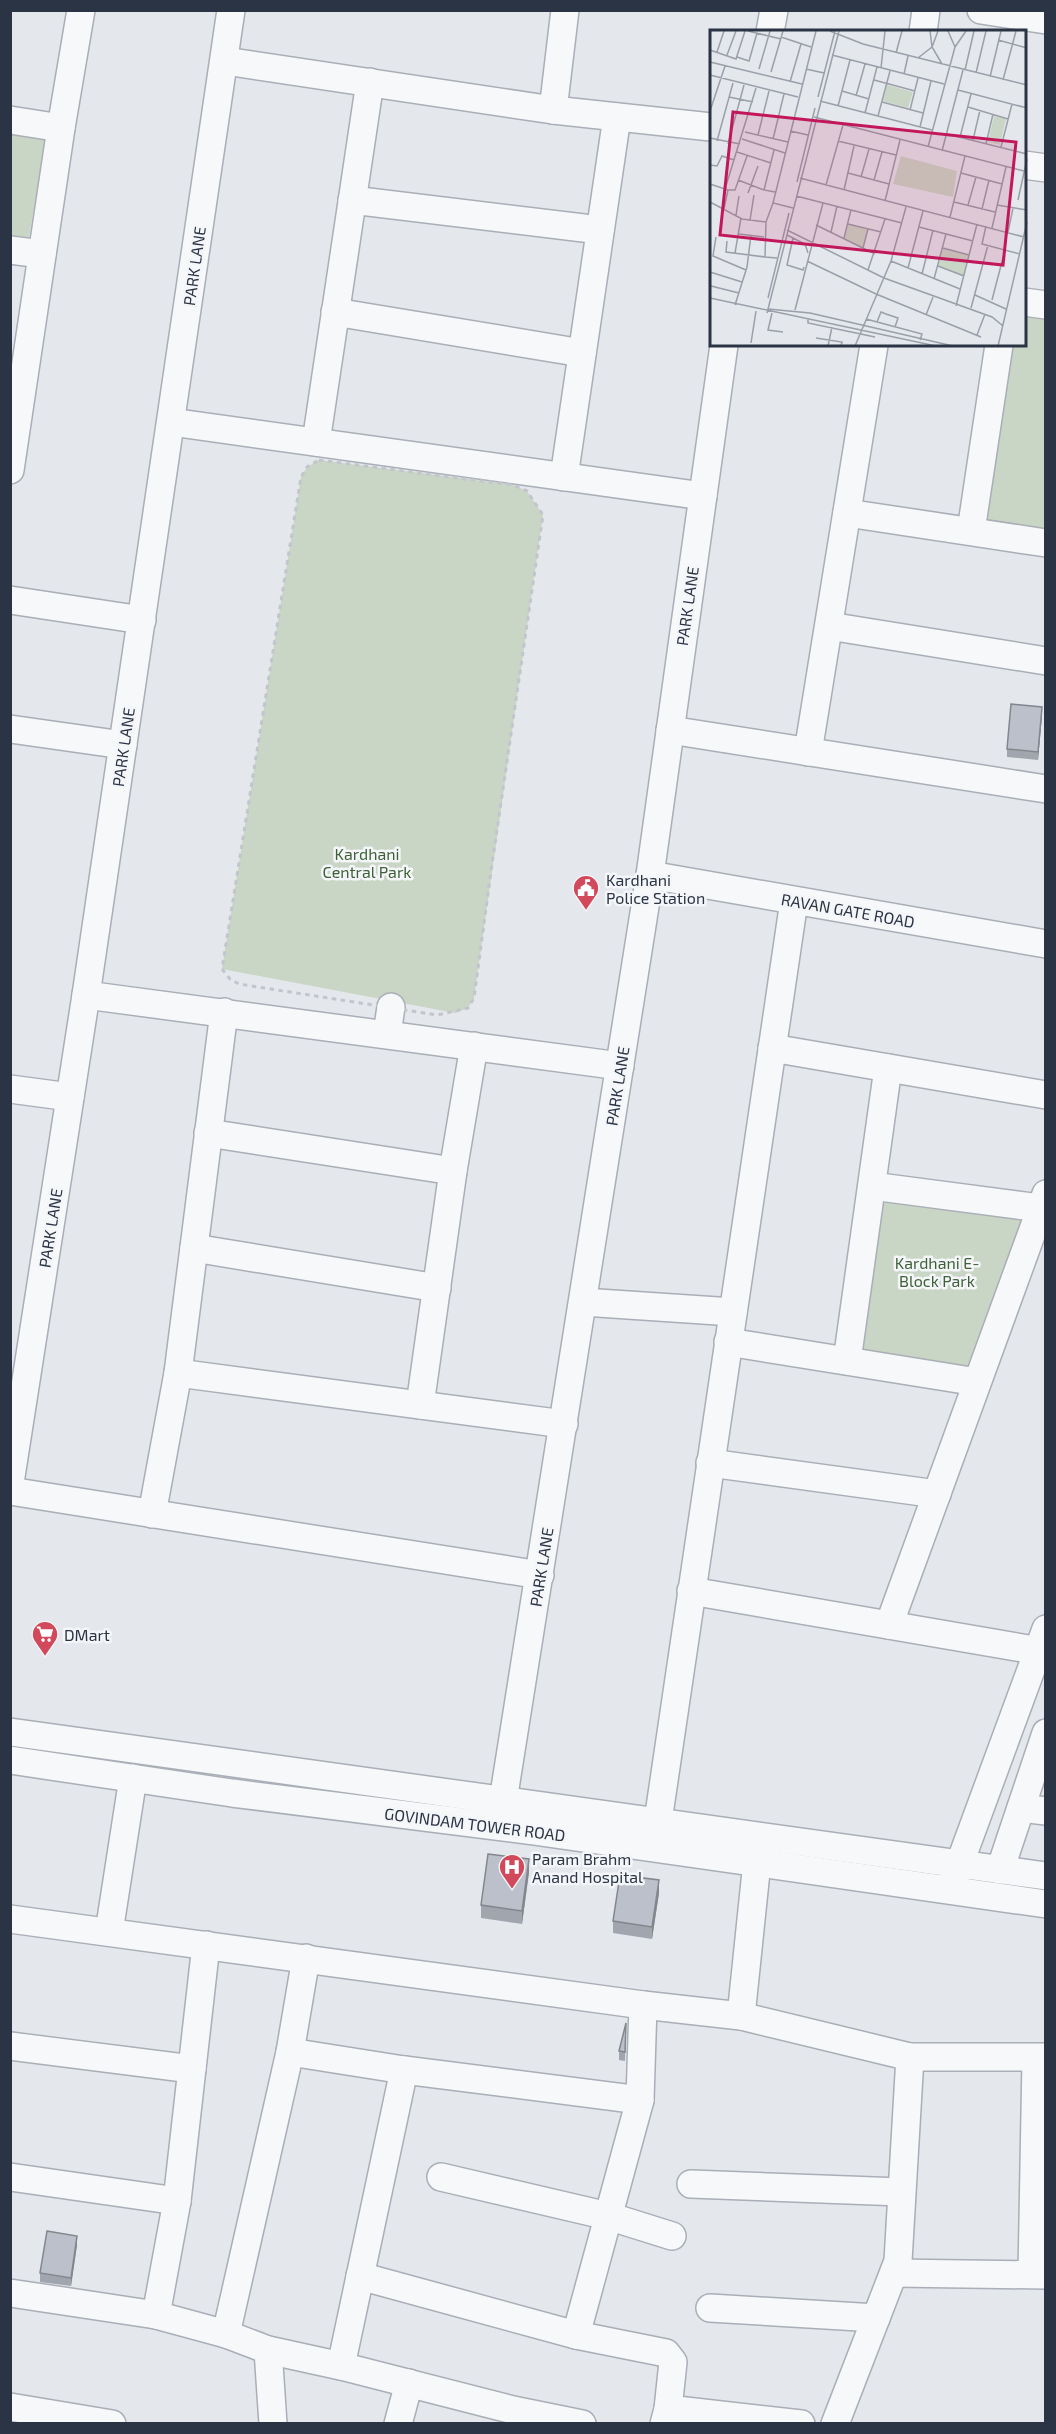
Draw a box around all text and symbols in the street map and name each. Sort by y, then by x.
inset map [710,30,1026,346]
street label: PARK LANE [179,225,209,307]
street label: PARK LANE [672,565,702,647]
street label: PARK LANE [108,706,138,788]
park label: Kardhani Central Park [323,844,411,881]
place label: Kardhani Police Station [606,870,705,907]
public building icon: Kardhani Police Station [571,873,601,911]
street label: RAVAN GATE ROAD [780,889,916,931]
street label: PARK LANE [601,1045,633,1127]
street label: PARK LANE [34,1187,66,1269]
park label: Kardhani E- Block Park [895,1253,979,1290]
street label: PARK LANE [525,1526,557,1608]
supermarket icon: DMart [30,1619,60,1657]
place label: DMart [64,1625,110,1644]
street label: GOVINDAM TOWER ROAD [383,1803,567,1845]
place label: Param Brahm Anand Hospital [532,1849,643,1886]
hospital icon: Param Brahm Anand Hospital [497,1852,527,1890]

